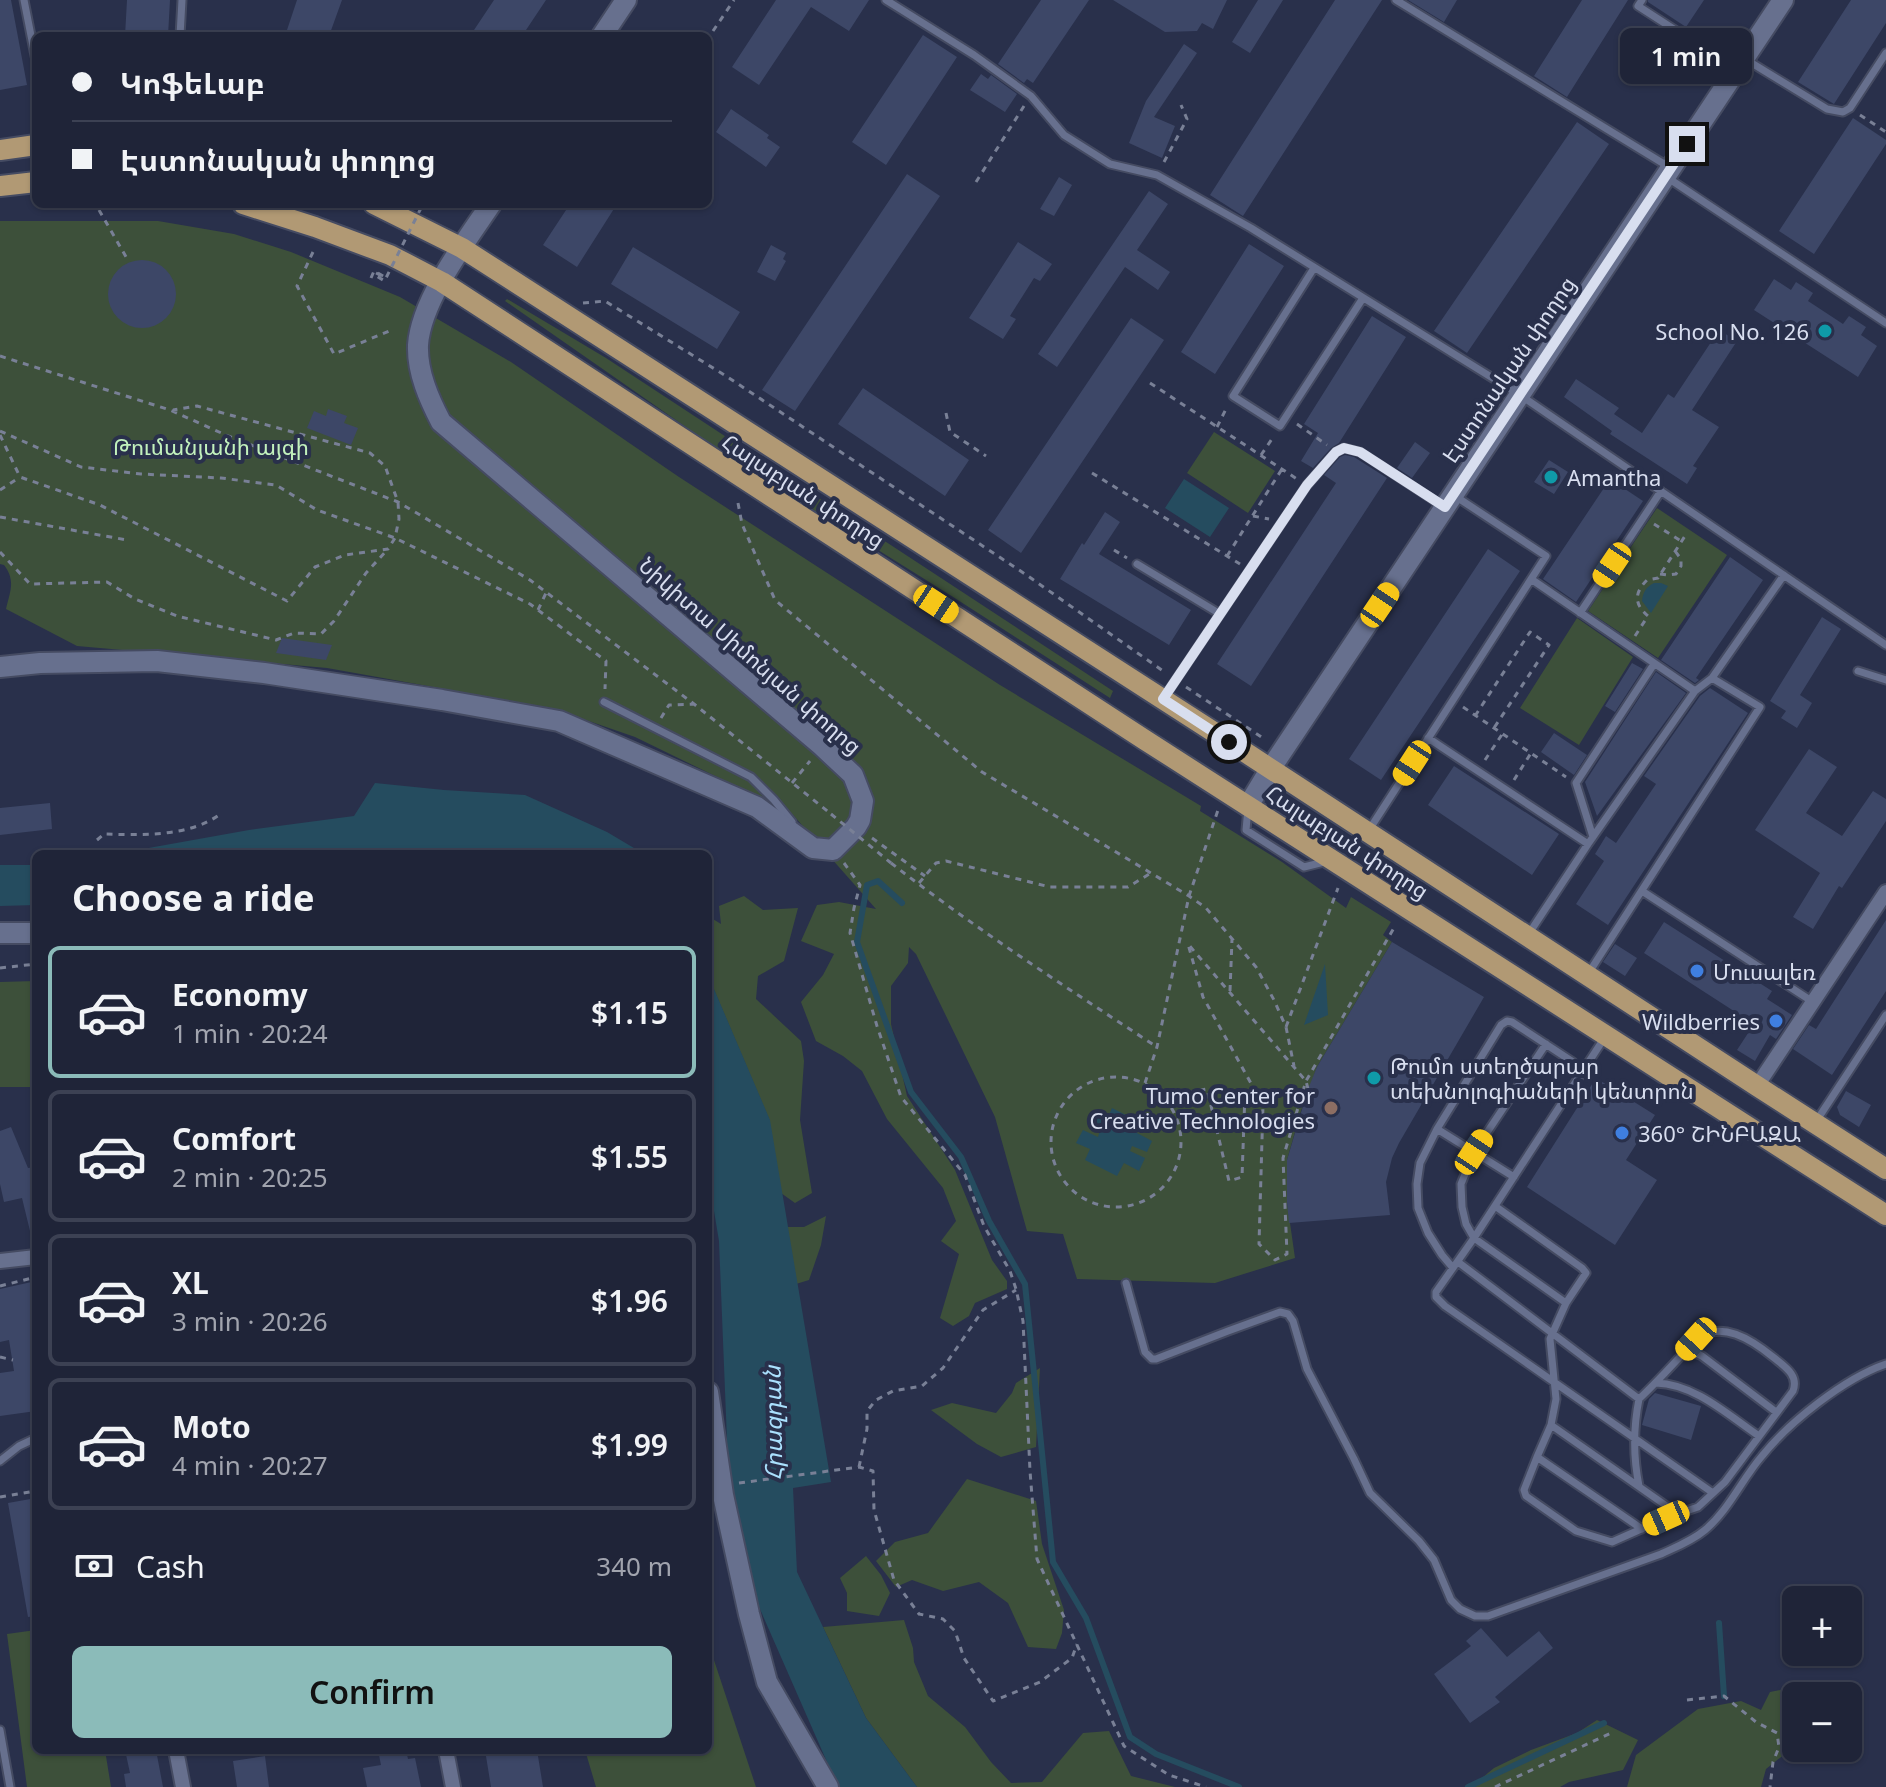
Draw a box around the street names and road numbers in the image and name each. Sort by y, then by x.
street label: Էստոնական փողոց [1434,270,1582,468]
street label: Հալաբյան փողոց [717,426,891,554]
street label: Նիկիտա Սիմոնյան փողոց [633,550,869,760]
street label: Հալաբյան փողոց [1261,777,1435,905]

